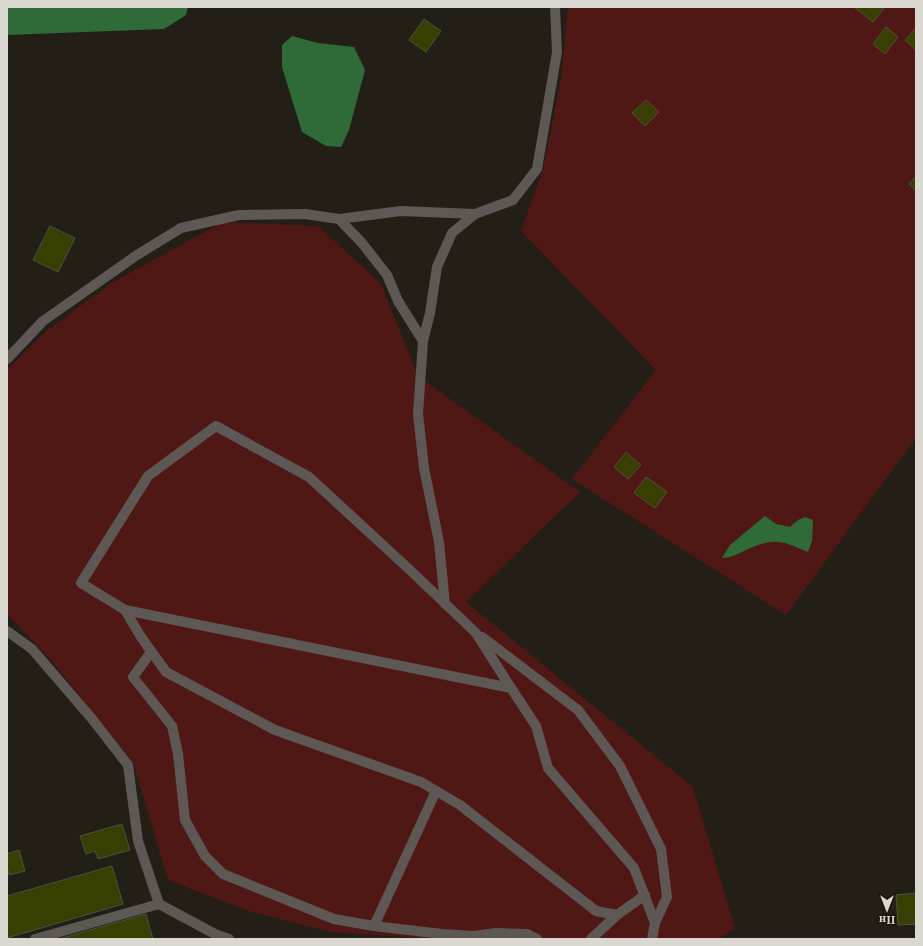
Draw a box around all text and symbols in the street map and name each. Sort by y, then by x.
north arrow [867,890,907,930]
text: Пн [878,913,895,928]

